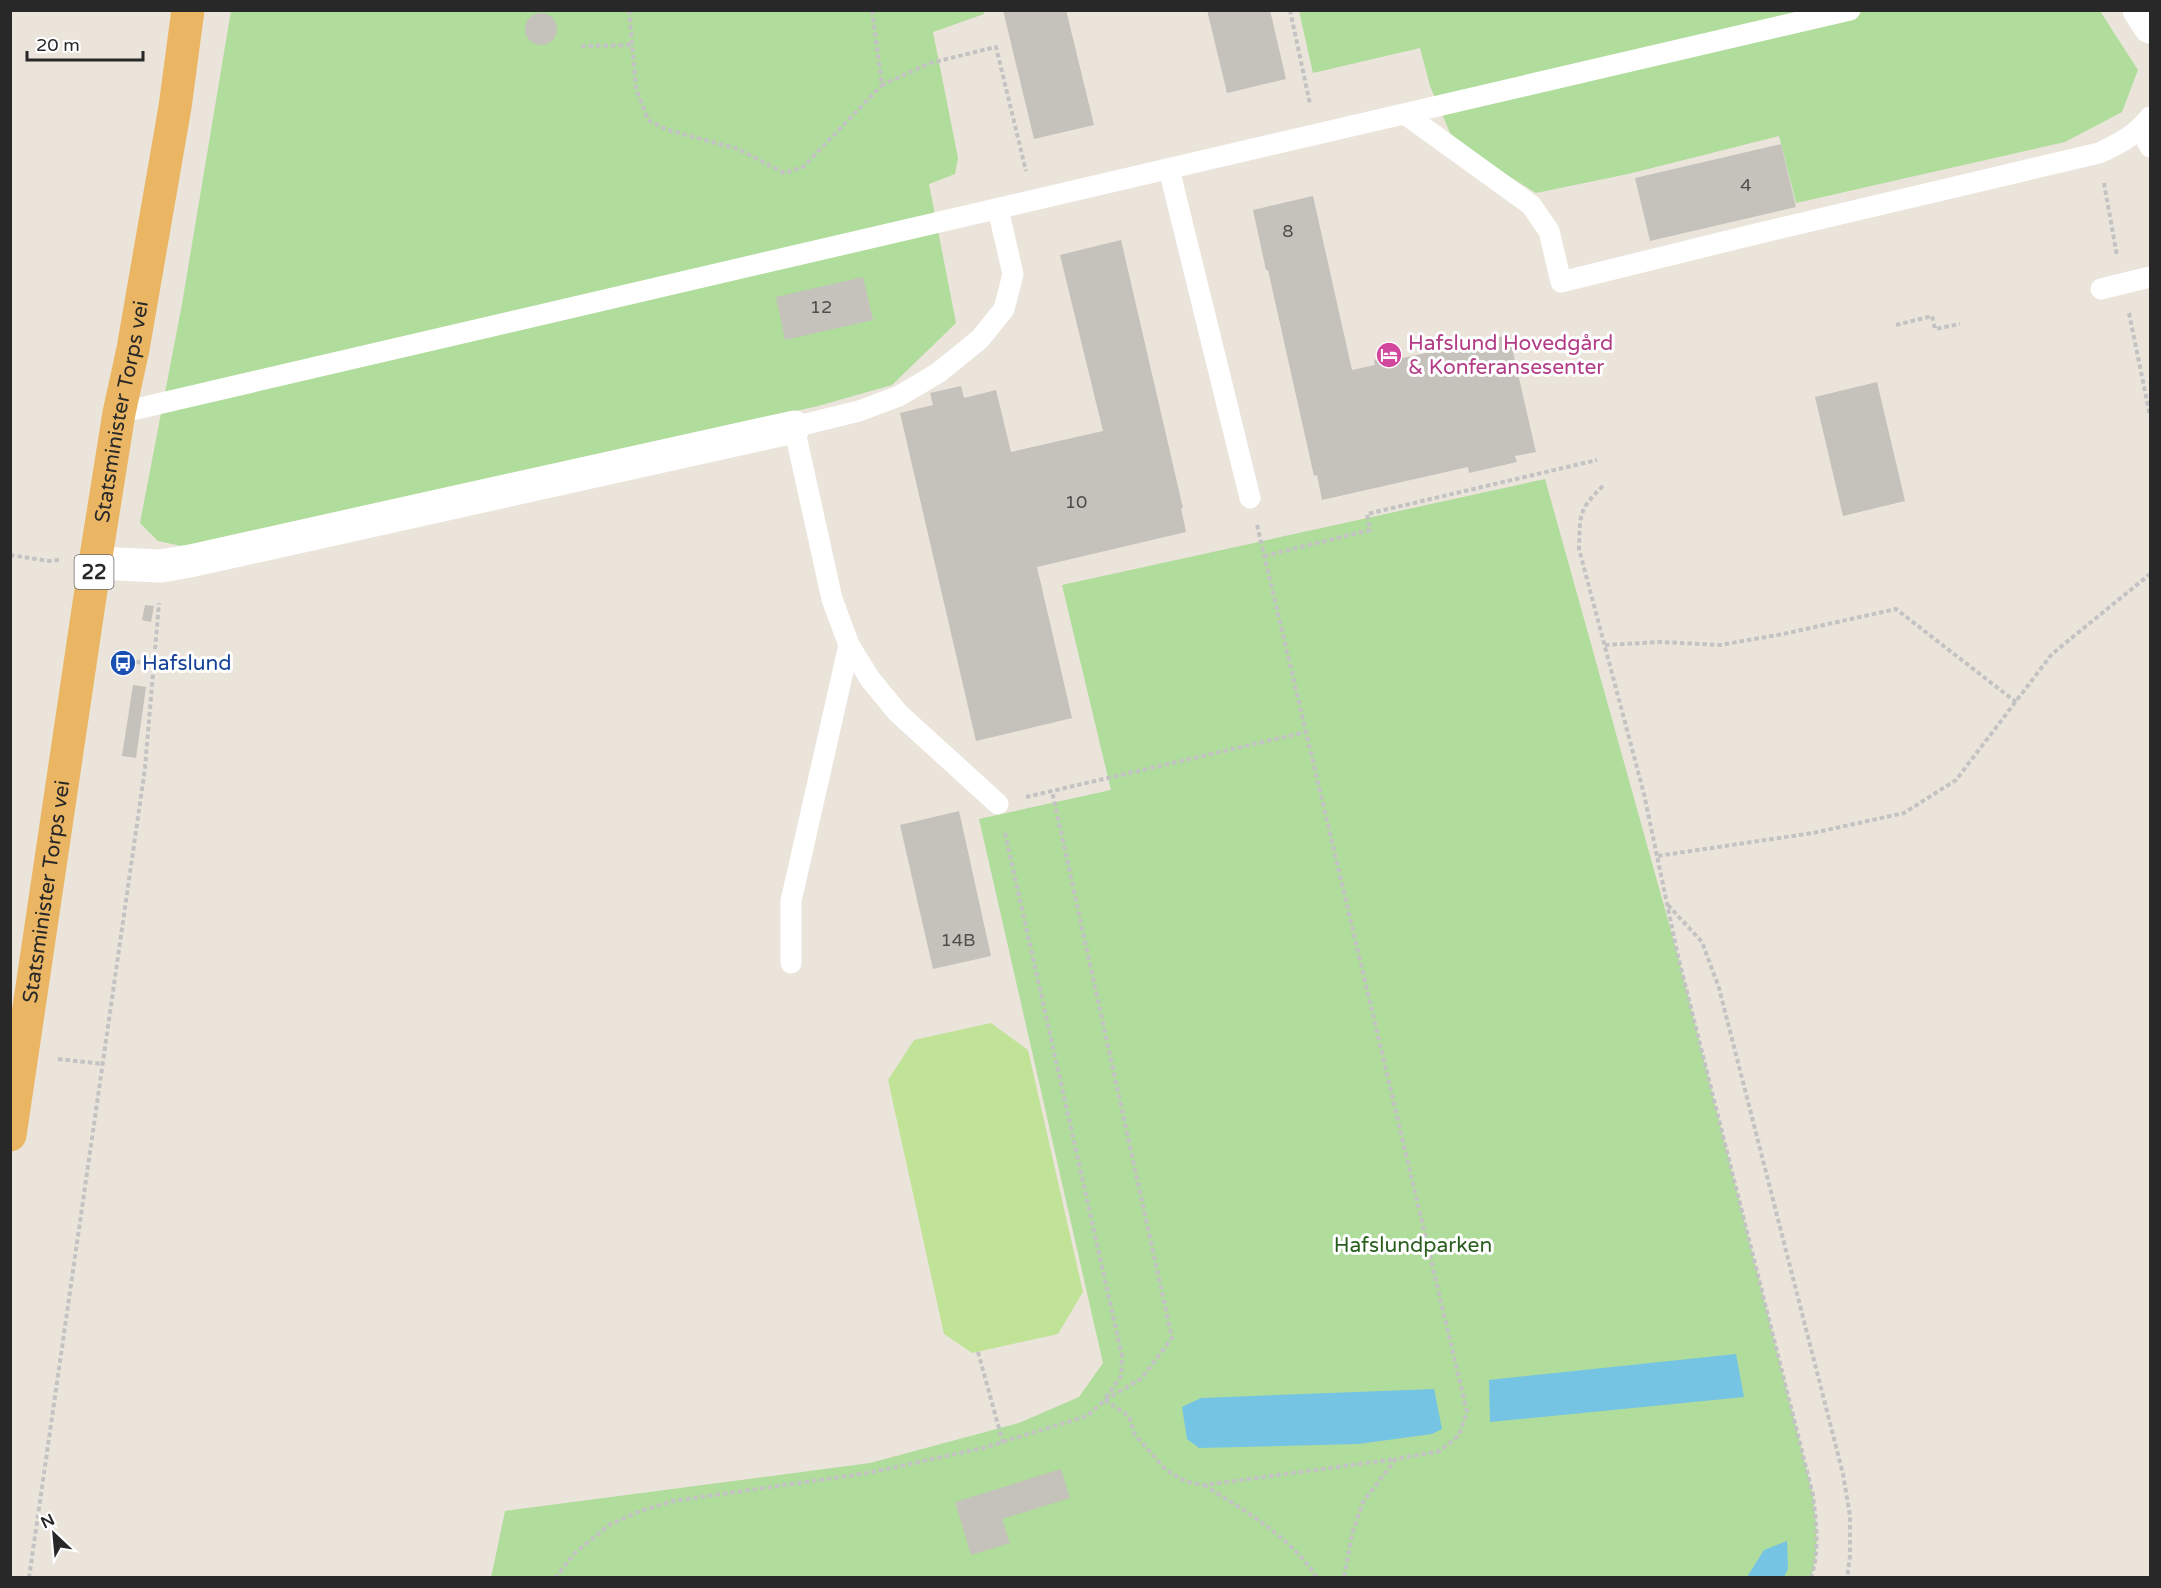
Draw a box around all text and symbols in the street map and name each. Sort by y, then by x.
scale bar [27,24,142,62]
text: 20 m [36,34,80,56]
house number: 4 [1740,174,1752,196]
house number: 8 [1282,220,1294,242]
house number: 12 [810,296,832,318]
street label: Statsminister Torps vei [90,299,154,524]
place label: Hafslund Hovedgård & Konferansesenter [1408,331,1613,380]
hotel icon: Hafslund Hovedgård & Konferansesenter [1374,340,1404,370]
house number: 10 [1065,491,1087,513]
road number: 22 [74,555,113,589]
bus stop icon: Hafslund [108,648,138,678]
place label: Hafslund [142,651,232,676]
street label: Statsminister Torps vei [18,779,76,1005]
house number: 14B [940,929,976,951]
park label: Hafslundparken [1334,1233,1492,1258]
north arrow [24,1504,84,1564]
text: N [38,1510,58,1533]

